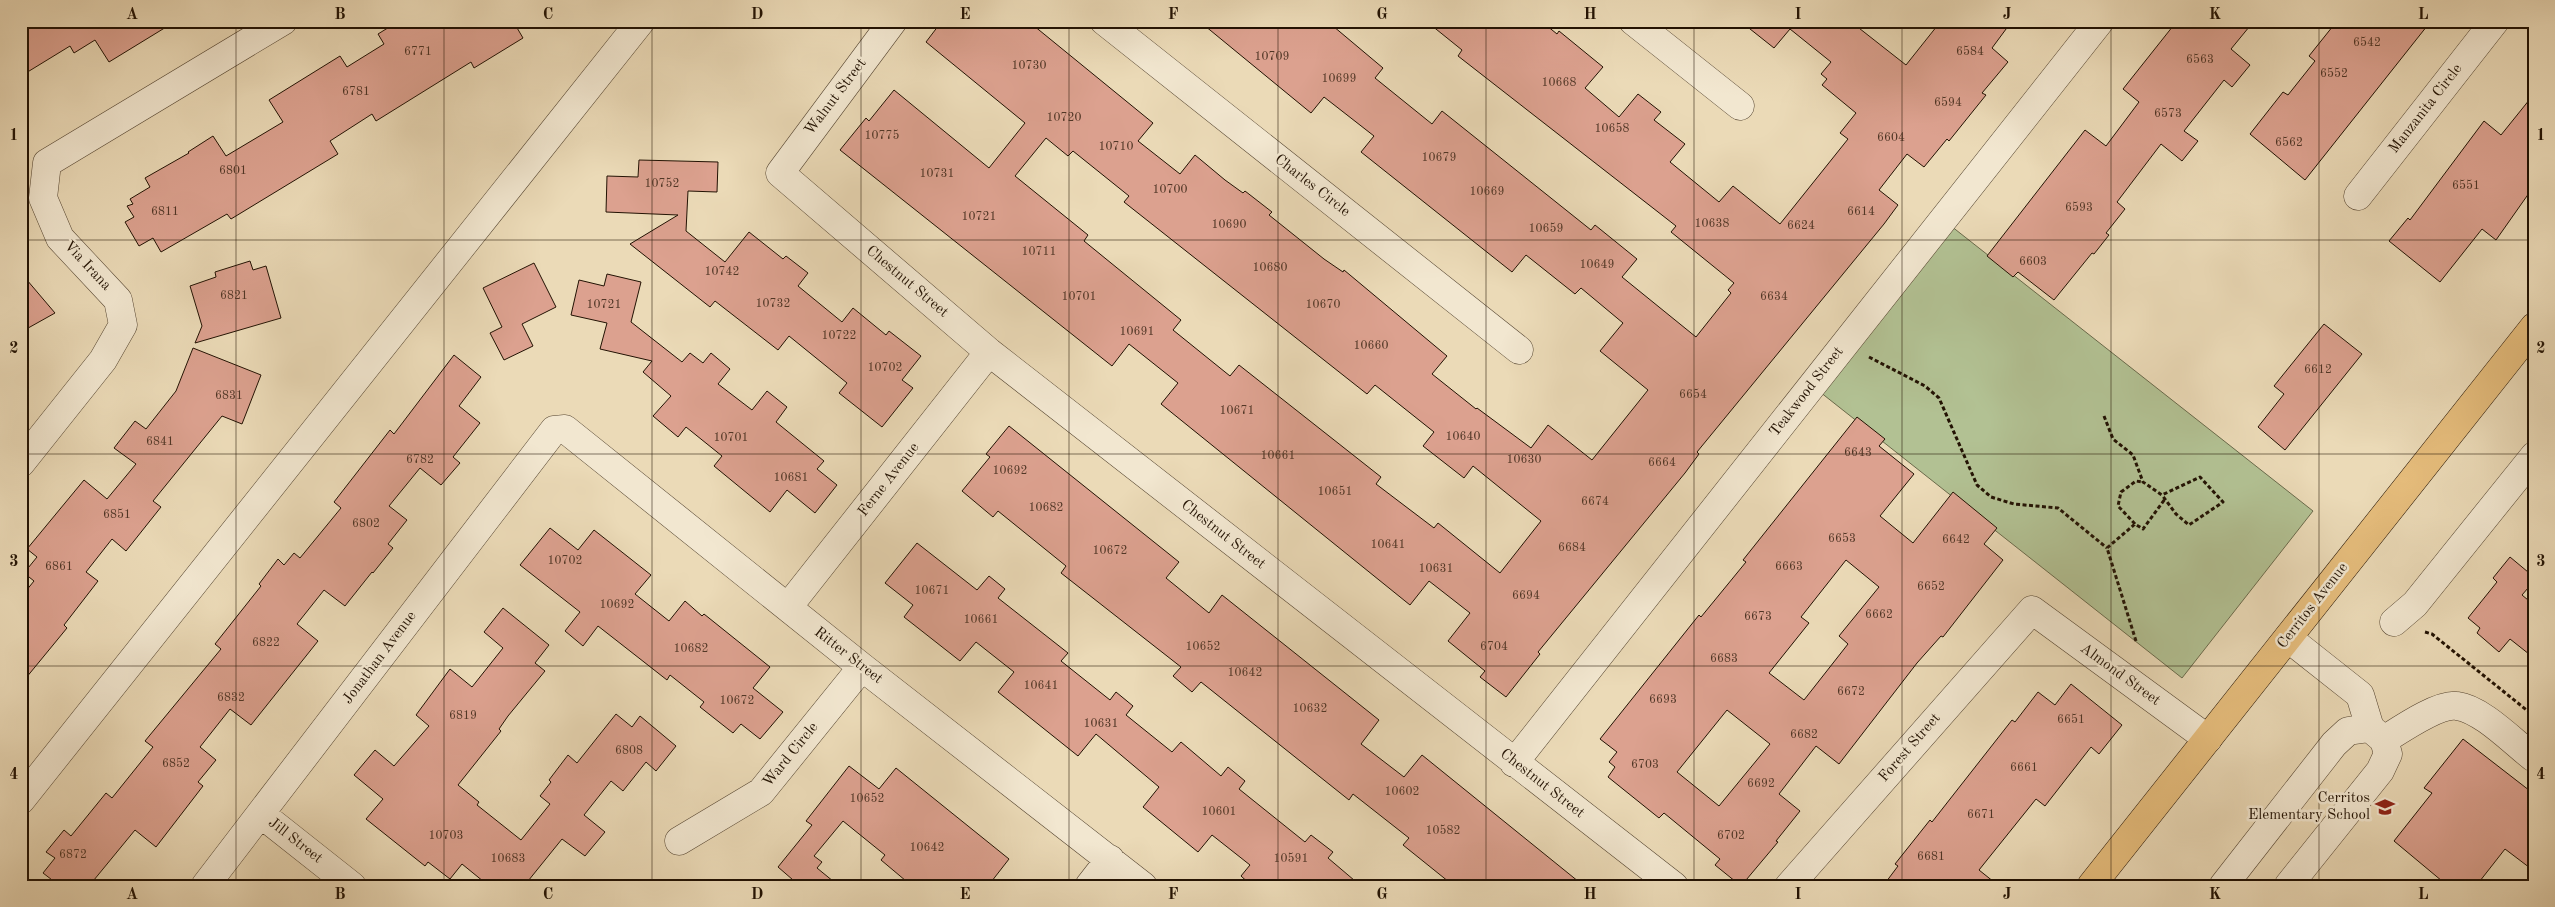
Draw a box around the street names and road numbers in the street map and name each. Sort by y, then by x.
street label: Walnut Street [802,56,870,138]
street label: Manzanita Circle [2387,61,2465,157]
street label: Charles Circle [1271,152,1353,220]
street label: Via Irana [61,238,114,294]
street label: Chestnut Street [863,243,951,321]
street label: Teakwood Street [1767,344,1847,440]
street label: Ferne Avenue [856,440,922,520]
street label: Chestnut Street [1178,498,1268,572]
street label: Cerritos Avenue [2275,560,2351,652]
street label: Jonathan Avenue [340,609,420,707]
street label: Ritter Street [811,625,885,687]
street label: Almond Street [2077,641,2163,709]
street label: Forest Street [1876,711,1944,785]
street label: Ward Circle [761,720,821,790]
street label: Chestnut Street [1497,747,1587,821]
street label: Jill Street [265,815,325,867]

